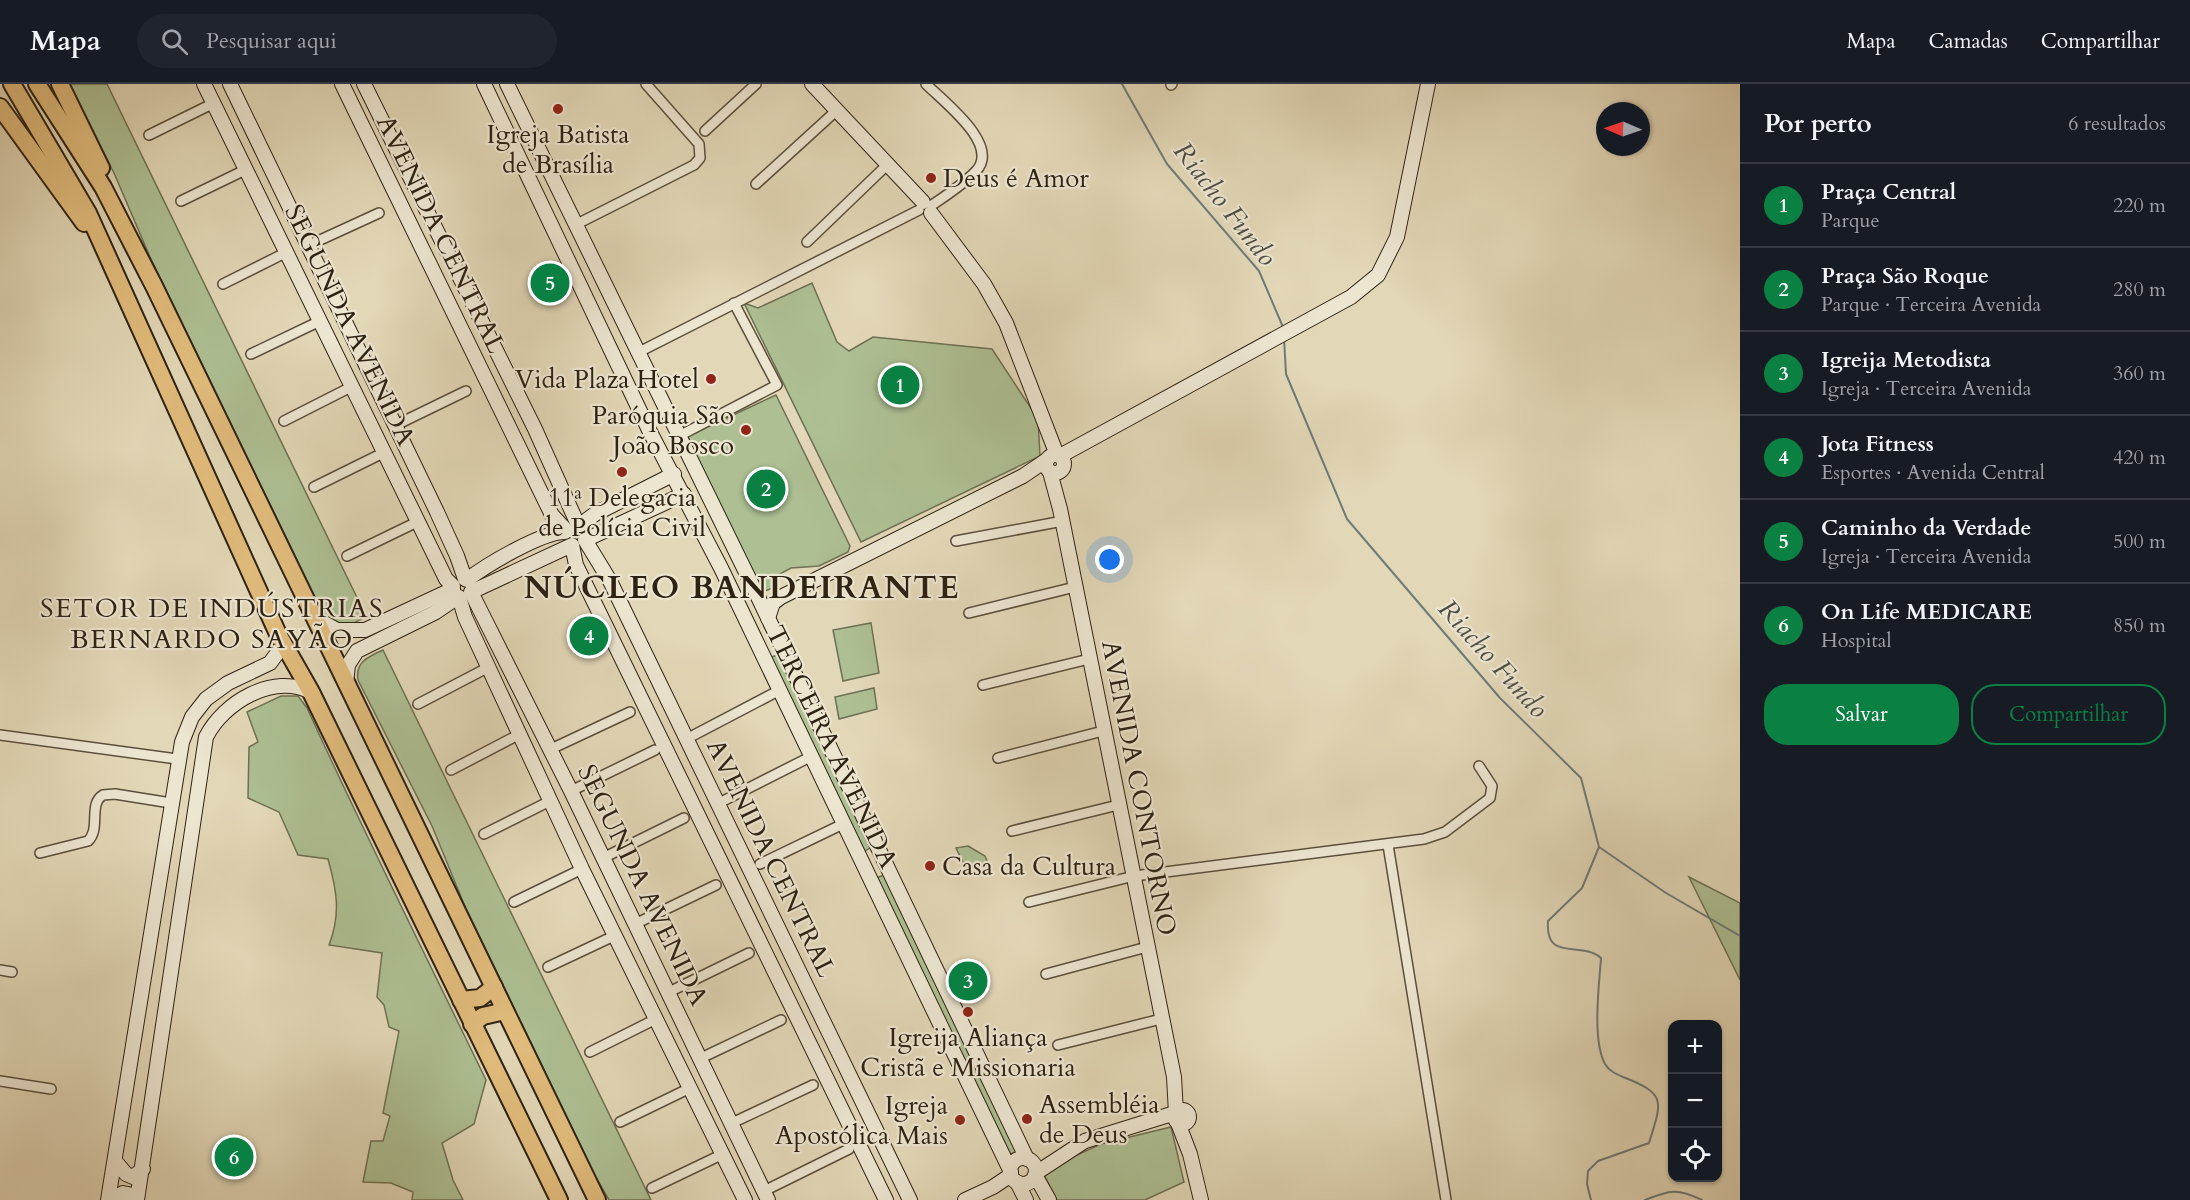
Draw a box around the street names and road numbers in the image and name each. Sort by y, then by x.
street label: AVENIDA CENTRAL [368,109,514,359]
street label: SEGUNDA AVENIDA [276,199,424,452]
street label: TERCEIRA AVENIDA [758,620,906,875]
street label: AVENIDA CONTORNO [1093,637,1185,939]
street label: AVENIDA CENTRAL [698,733,844,983]
street label: SEGUNDA AVENIDA [569,759,717,1012]

